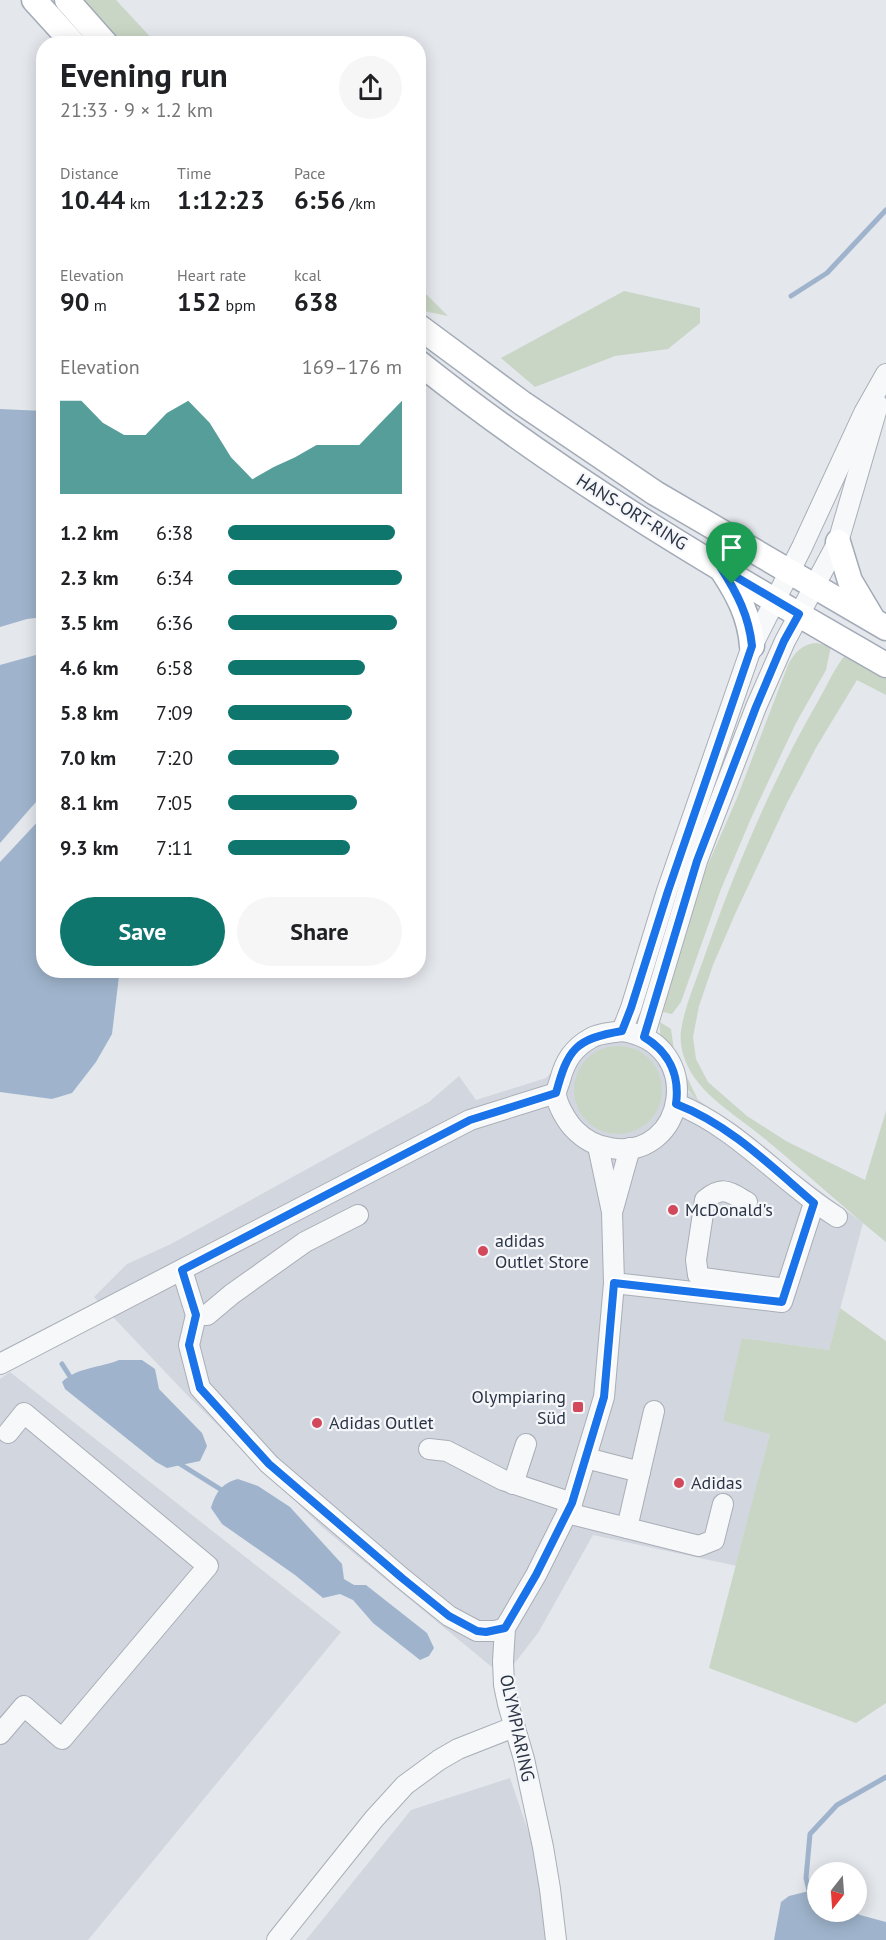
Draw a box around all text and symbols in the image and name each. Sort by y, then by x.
text: Evening run [60,53,228,96]
button: share [339,56,402,119]
text: 21:33 · 9 × 1.2 km [60,97,213,123]
text: Distance [60,163,119,183]
text: Time [177,163,211,183]
text: Pace [294,163,325,183]
text: 10.44 [60,183,125,216]
text: 1:12:23 [177,183,265,216]
text: 6:56 [294,183,345,216]
text: km [125,193,150,213]
text: /km [345,193,376,213]
text: Elevation [60,265,124,285]
text: Heart rate [177,265,246,285]
text: kcal [294,265,321,285]
text: 90 [60,285,89,318]
text: 152 [177,285,221,318]
text: 638 [294,285,338,318]
text: m [89,295,107,315]
text: bpm [221,295,256,315]
text: Elevation [60,354,140,380]
text: 169–176 m [302,354,402,380]
street label: HANS-ORT-RING [572,468,692,555]
text: 1.2 km [60,520,119,546]
text: 6:38 [156,520,193,546]
pin [706,522,757,584]
icon: arrive [715,531,748,564]
text: 2.3 km [60,565,119,591]
text: 6:34 [156,565,193,591]
text: 3.5 km [60,610,119,636]
text: 6:36 [156,610,193,636]
text: 4.6 km [60,655,119,681]
text: 6:58 [156,655,193,681]
text: 5.8 km [60,700,119,726]
text: 7:09 [156,700,193,726]
text: 7.0 km [60,745,116,771]
text: 7:20 [156,745,193,771]
text: 8.1 km [60,790,119,816]
text: 7:05 [156,790,193,816]
text: 9.3 km [60,835,119,861]
text: 7:11 [156,835,193,861]
button: Save [60,897,225,966]
button: Share [237,897,402,966]
place label: McDonald's [685,1198,773,1221]
marker: McDonald's [666,1203,680,1217]
place label: adidas Outlet Store [495,1229,589,1273]
marker: adidas Outlet Store [476,1244,490,1258]
place label: Olympiaring Süd [471,1385,566,1429]
marker: Olympiaring Süd [571,1400,585,1414]
place label: Adidas Outlet [329,1411,434,1434]
marker: Adidas Outlet [310,1416,324,1430]
place label: Adidas [691,1471,742,1494]
marker: Adidas [672,1476,686,1490]
street label: OLYMPIARING [495,1672,540,1784]
north arrow [807,1862,867,1922]
map controls [807,1862,867,1922]

